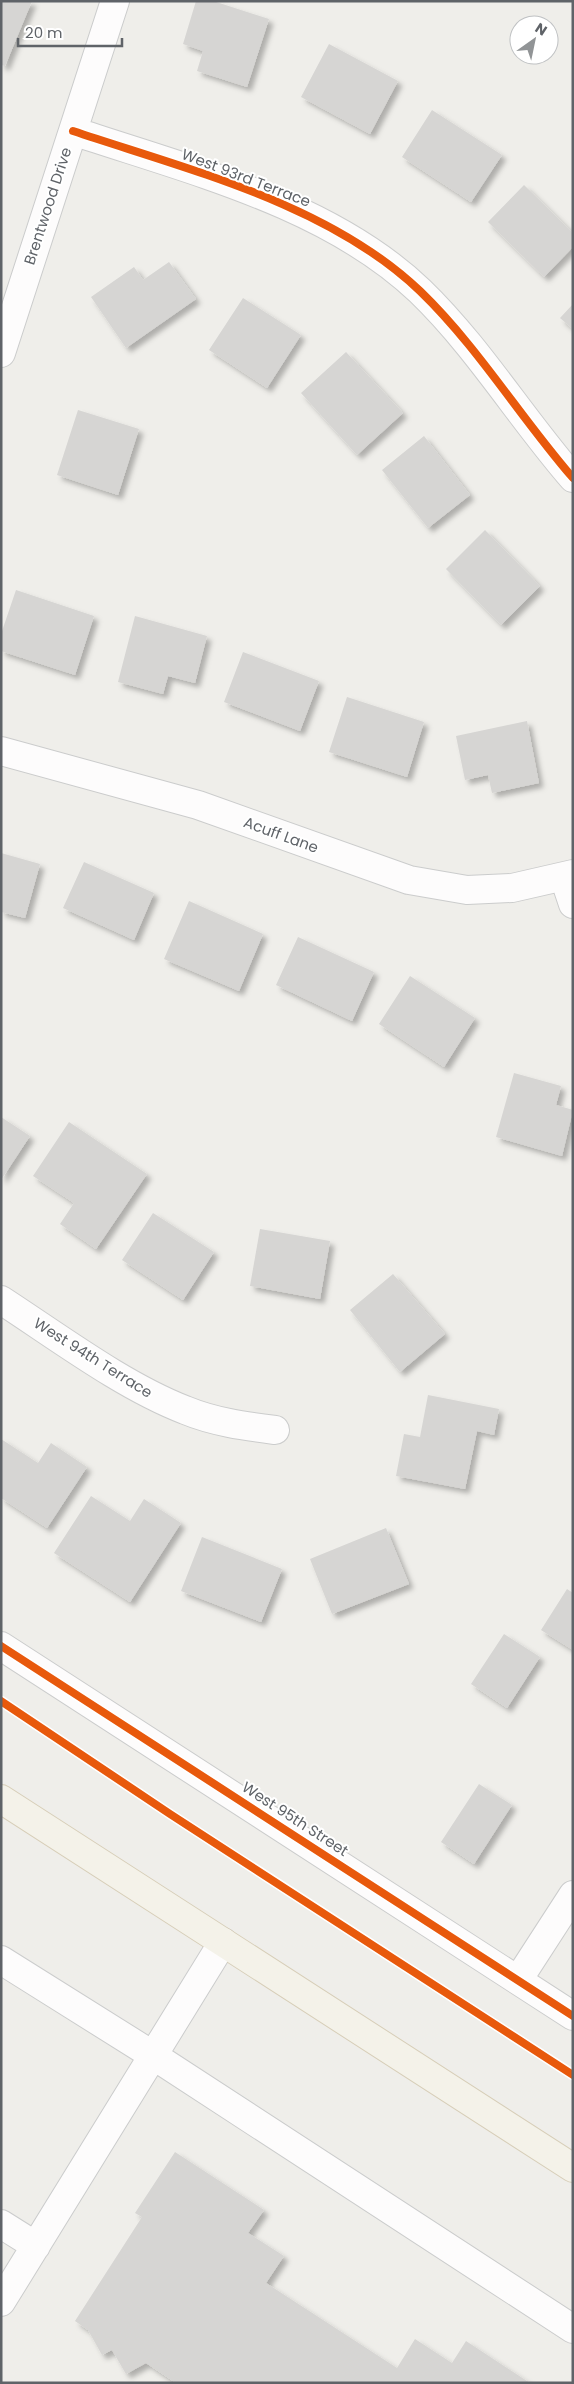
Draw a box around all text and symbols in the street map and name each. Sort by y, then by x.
scale bar [18,15,121,47]
north arrow [509,15,559,65]
text: N [531,18,551,40]
text: 20 m [25,22,63,43]
street label: West 93rd Terrace [179,143,314,212]
street label: Brentwood Drive [19,144,76,267]
street label: Acuff Lane [241,811,322,858]
street label: West 94th Terrace [30,1313,157,1403]
street label: West 95th Street [238,1776,353,1861]

